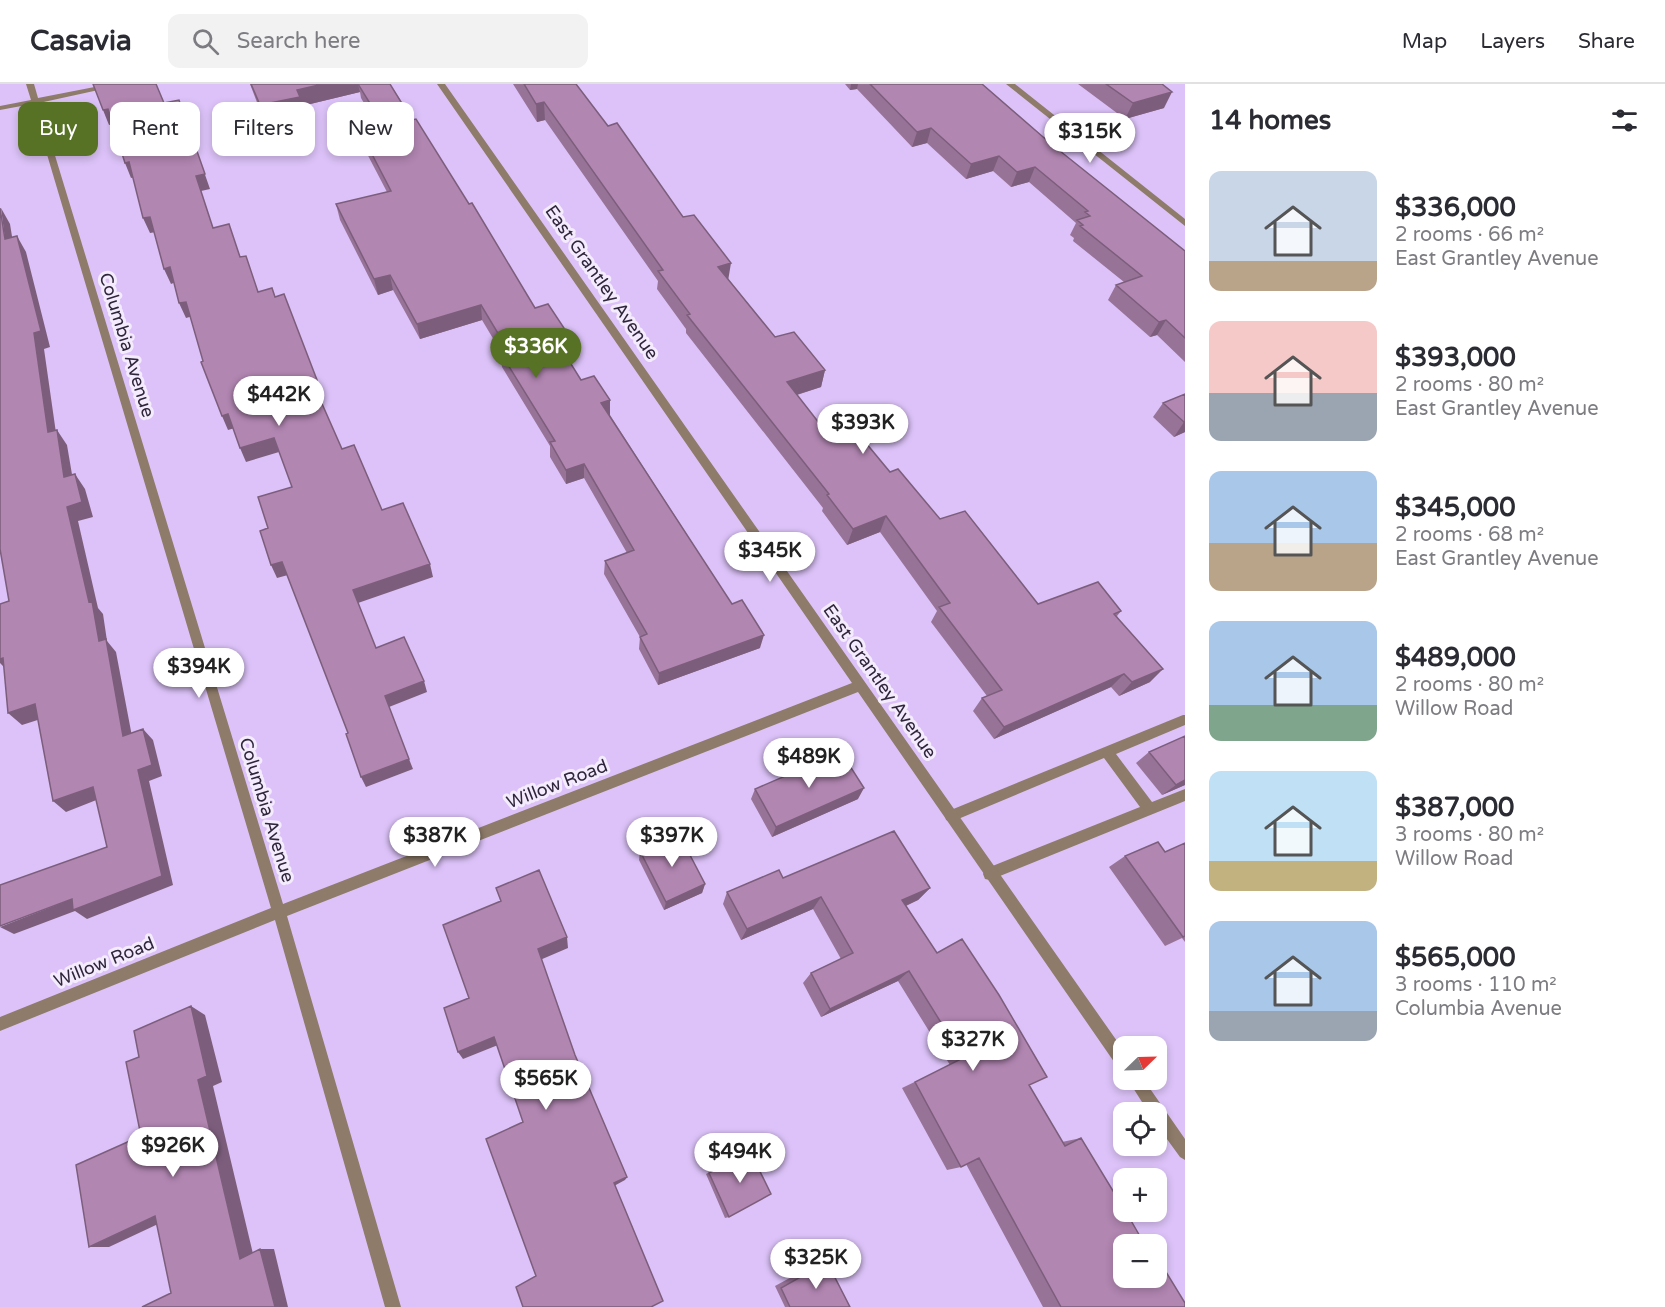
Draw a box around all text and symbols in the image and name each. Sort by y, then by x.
search box [168,14,588,68]
text: Casavia [30,24,132,58]
icon: search [189,25,222,58]
text: Search here [237,28,360,54]
text: Map [1402,29,1447,54]
text: Layers [1480,29,1545,54]
text: Share [1578,29,1635,54]
chip: Buy [18,102,98,156]
chip: Rent [110,102,200,156]
chip: Filters [212,102,315,156]
chip: New [327,102,414,156]
icon: filters [1608,104,1641,137]
text: 14 homes [1209,105,1331,136]
pin: $315K [1048,113,1132,164]
text: $315K [1058,120,1122,144]
text: $336,000 [1395,192,1516,223]
icon: home [1257,195,1329,267]
street label: East Grantley Avenue [540,201,664,363]
text: 2 rooms · 66 m² [1395,223,1544,247]
text: East Grantley Avenue [1395,247,1599,271]
street label: Columbia Avenue [95,270,159,420]
pin: $336K [494,328,578,379]
text: $336K [504,335,568,359]
text: $393,000 [1395,342,1516,373]
icon: home [1257,345,1329,417]
text: 2 rooms · 80 m² [1395,373,1544,397]
pin: $442K [237,376,321,427]
text: $442K [247,383,311,407]
text: East Grantley Avenue [1395,397,1599,421]
pin: $393K [821,404,905,455]
text: $393K [831,411,895,435]
text: $345,000 [1395,492,1515,523]
icon: home [1257,495,1329,567]
text: 2 rooms · 68 m² [1395,523,1544,547]
pin: $345K [728,532,812,583]
text: $345K [738,539,802,563]
text: East Grantley Avenue [1395,547,1599,571]
street label: East Grantley Avenue [818,600,942,762]
text: $489,000 [1395,642,1516,673]
icon: home [1257,645,1329,717]
pin: $394K [157,648,241,699]
text: $394K [167,655,231,679]
text: 2 rooms · 80 m² [1395,673,1544,697]
text: Willow Road [1395,697,1513,721]
street label: Columbia Avenue [235,735,299,885]
pin: $489K [767,738,851,789]
text: $489K [777,745,841,769]
street label: Willow Road [503,755,611,813]
text: $387,000 [1395,792,1514,823]
icon: home [1257,795,1329,867]
pin: $387K [393,817,477,868]
pin: $397K [630,817,714,868]
text: 3 rooms · 80 m² [1395,823,1544,847]
text: $387K [403,824,467,848]
text: $397K [640,824,704,848]
text: Willow Road [1395,847,1513,871]
street label: Willow Road [51,932,157,992]
text: $565,000 [1395,942,1515,973]
icon: home [1257,945,1329,1017]
text: 3 rooms · 110 m² [1395,973,1557,997]
text: Columbia Avenue [1395,997,1562,1021]
pin: $327K [931,1021,1015,1072]
text: $327K [941,1028,1005,1052]
north arrow [1113,1036,1167,1090]
map controls [1113,1036,1167,1288]
pin: $565K [504,1060,588,1111]
text: $565K [514,1067,578,1091]
button: locate [1113,1102,1167,1156]
pin: $926K [131,1127,215,1178]
pin: $494K [698,1133,782,1184]
text: $926K [141,1134,205,1158]
text: $494K [708,1140,772,1164]
button: + [1113,1168,1167,1222]
button: − [1113,1234,1167,1288]
pin: $325K [774,1239,858,1290]
text: $325K [784,1246,848,1270]

